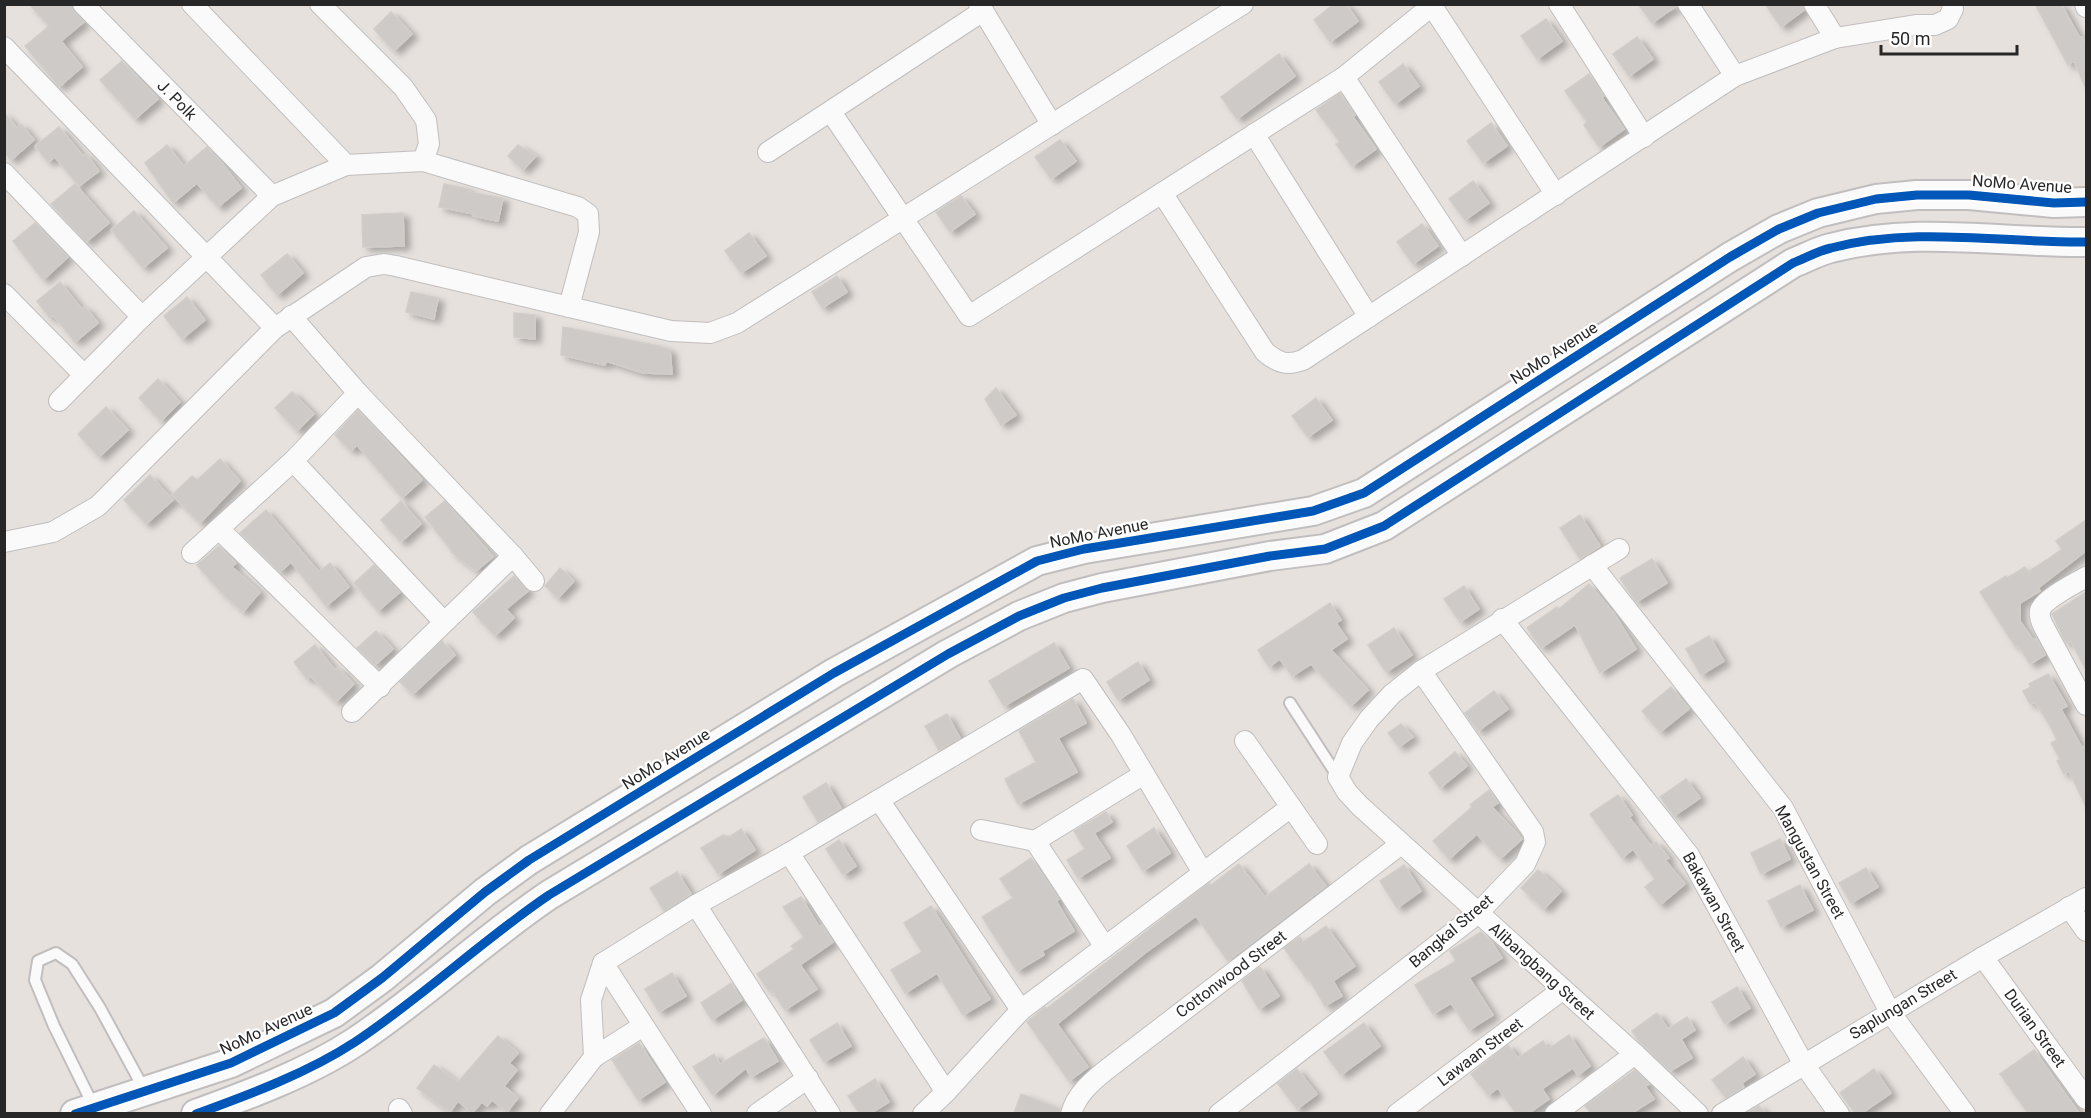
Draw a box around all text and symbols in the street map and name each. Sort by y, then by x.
scale bar [1881,18,2018,56]
text: 50 m [1890,28,1930,49]
street label: J. Polk [153,76,201,125]
street label: NoMo Avenue [1971,171,2073,197]
street label: NoMo Avenue [1507,318,1601,388]
street label: NoMo Avenue [1048,514,1150,552]
street label: NoMo Avenue [619,724,713,794]
street label: Mangustan Street [1771,802,1849,922]
street label: Bakawan Street [1679,849,1749,955]
street label: Bangkal Street [1405,890,1497,972]
street label: Alibangbang Street [1485,919,1599,1023]
street label: Cottonwood Street [1172,926,1290,1022]
street label: Saplungan Street [1846,965,1960,1043]
street label: Durian Street [2000,985,2070,1071]
street label: NoMo Avenue [217,999,315,1059]
street label: Lawaan Street [1434,1014,1526,1090]

